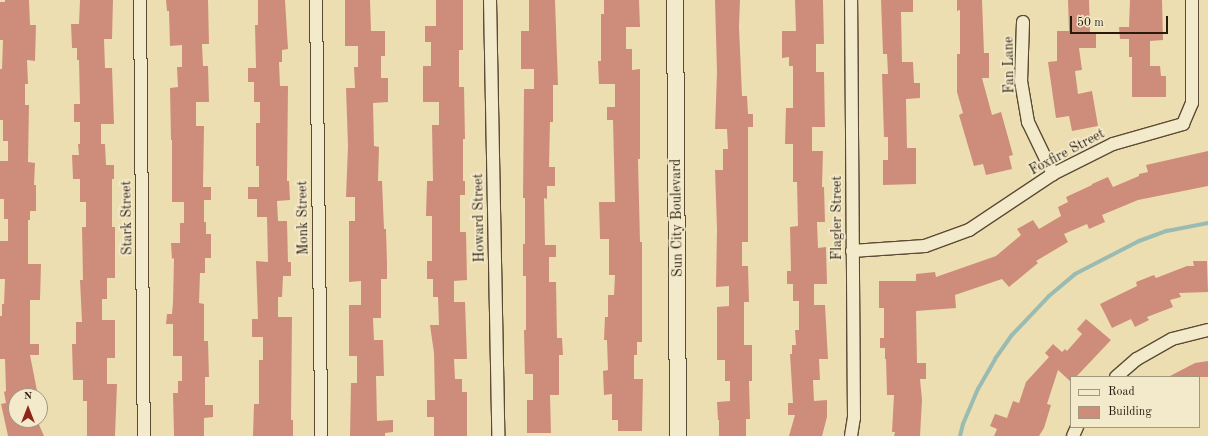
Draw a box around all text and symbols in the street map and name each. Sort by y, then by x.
scale bar [1072,8,1170,34]
text: 50 m [1077,17,1104,29]
street label: Fan Lane [1000,36,1018,94]
street label: Foxfire Street [1026,125,1108,179]
street label: Sun City Boulevard [668,159,686,277]
street label: Howard Street [470,173,488,263]
street label: Flagler Street [829,176,845,260]
street label: Stark Street [118,181,136,255]
street label: Monk Street [294,181,312,255]
legend [1070,376,1200,428]
text: Road [1108,386,1135,398]
north arrow [8,388,48,428]
text: N [24,391,32,402]
text: Building [1108,406,1152,418]

